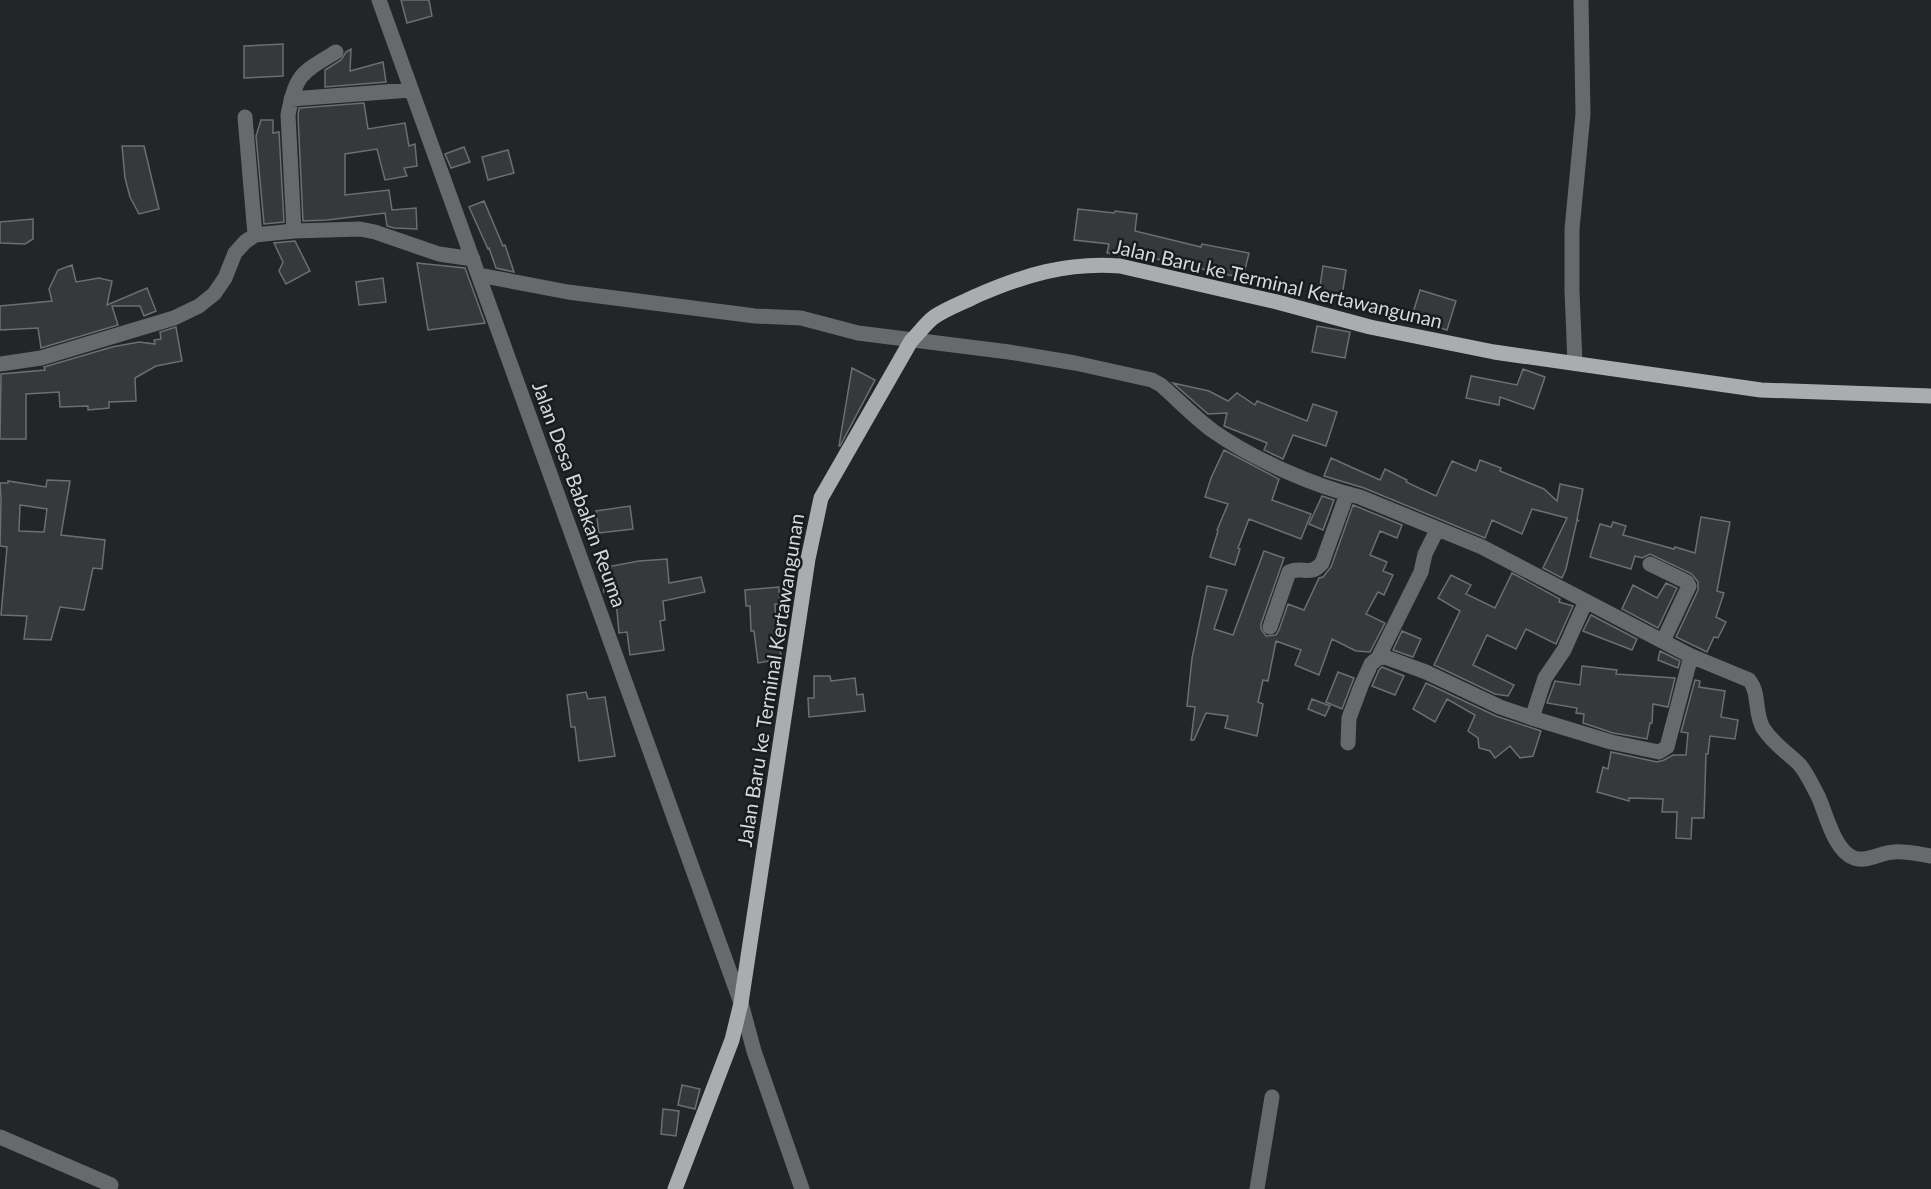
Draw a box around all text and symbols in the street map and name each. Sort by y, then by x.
street label: Jalan Baru ke Terminal Kertawangunan [1111,233,1445,333]
street label: Jalan Desa Babakan Reuma [528,378,632,610]
street label: Jalan Baru ke Terminal Kertawangunan [732,512,808,848]

